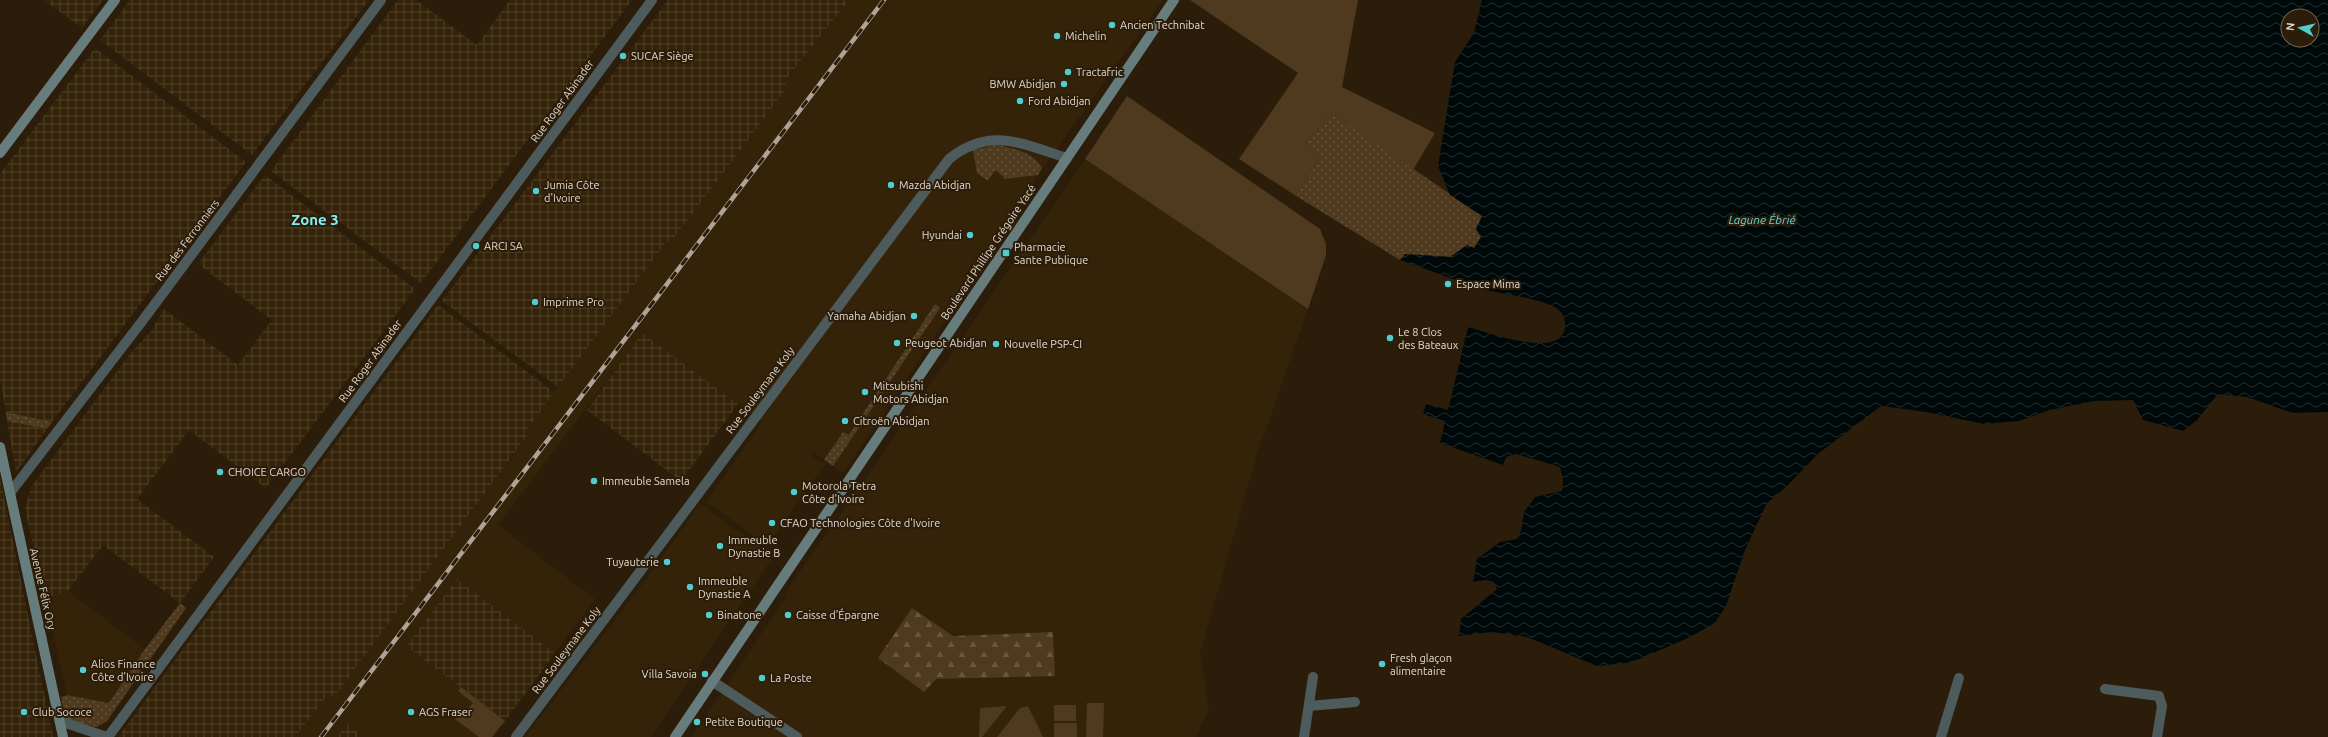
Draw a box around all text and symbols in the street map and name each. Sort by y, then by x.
north arrow [2280,8,2320,48]
place label: Ancien Technibat [1120,19,1205,31]
marker: Ancien Technibat [1107,20,1117,30]
text: N [2284,22,2297,32]
place label: Michelin [1065,30,1107,42]
marker: Michelin [1052,31,1062,41]
place label: SUCAF Siège [631,50,694,62]
marker: SUCAF Siège [618,51,628,61]
street label: Rue Roger Abinader [528,57,596,145]
place label: Tractafric [1076,66,1123,78]
marker: Tractafric [1063,67,1073,77]
place label: BMW Abidjan [989,78,1056,90]
marker: BMW Abidjan [1059,79,1069,89]
place label: Ford Abidjan [1028,95,1091,107]
marker: Ford Abidjan [1015,96,1025,106]
place label: Jumia Côte d'Ivoire [544,179,600,204]
place label: Mazda Abidjan [899,179,971,191]
marker: Mazda Abidjan [886,180,896,190]
street label: Boulevard Phillipe Grégoire Yacé [938,182,1038,322]
marker: Jumia Côte d'Ivoire [531,186,541,196]
street label: Rue des Ferronniers [153,197,222,283]
district label: Zone 3 [291,211,339,228]
water label: Lagune Ébrié [1728,213,1796,226]
place label: Hyundai [922,229,962,241]
marker: Hyundai [965,230,975,240]
place label: ARCI SA [484,240,524,252]
marker: ARCI SA [471,241,481,251]
place label: Pharmacie Sante Publique [1014,241,1088,266]
marker: Pharmacie Sante Publique [1001,248,1011,258]
place label: Espace Mima [1456,278,1520,290]
marker: Espace Mima [1443,279,1453,289]
place label: Imprime Pro [543,296,604,308]
marker: Imprime Pro [530,297,540,307]
place label: Yamaha Abidjan [827,310,906,322]
marker: Yamaha Abidjan [909,311,919,321]
street label: Rue Roger Abinader [336,317,404,405]
place label: Le 8 Clos des Bateaux [1398,326,1459,351]
marker: Le 8 Clos des Bateaux [1385,333,1395,343]
place label: Peugeot Abidjan [905,337,987,349]
marker: Peugeot Abidjan [892,338,902,348]
place label: Nouvelle PSP-CI [1004,338,1082,350]
marker: Nouvelle PSP-CI [991,339,1001,349]
street label: Rue Souleymane Koly [723,344,797,436]
place label: Mitsubishi Motors Abidjan [873,380,949,405]
marker: Mitsubishi Motors Abidjan [860,387,870,397]
place label: Citroën Abidjan [853,415,930,427]
marker: Citroën Abidjan [840,416,850,426]
place label: CHOICE CARGO [228,466,306,478]
marker: CHOICE CARGO [215,467,225,477]
place label: Immeuble Samela [602,475,690,487]
marker: Immeuble Samela [589,476,599,486]
place label: Motorola Tetra Côte d'Ivoire [802,480,876,505]
marker: Motorola Tetra Côte d'Ivoire [789,487,799,497]
place label: CFAO Technologies Côte d'Ivoire [780,517,940,529]
marker: CFAO Technologies Côte d'Ivoire [767,518,777,528]
place label: Immeuble Dynastie B [728,534,780,559]
marker: Immeuble Dynastie B [715,541,725,551]
street label: Avenue Félix Ory [28,547,58,632]
place label: Tuyauterie [606,556,659,568]
marker: Tuyauterie [662,557,672,567]
place label: Immeuble Dynastie A [698,575,751,600]
marker: Immeuble Dynastie A [685,582,695,592]
street label: Rue Souleymane Koly [529,604,603,696]
place label: Caisse d'Épargne [796,608,879,621]
place label: Binatone [717,609,762,621]
marker: Binatone [704,610,714,620]
marker: Caisse d'Épargne [783,610,793,620]
place label: Fresh glaçon alimentaire [1390,652,1452,677]
place label: Alios Finance Côte d’Ivoire [91,658,155,683]
marker: Fresh glaçon alimentaire [1377,659,1387,669]
marker: Alios Finance Côte d’Ivoire [78,665,88,675]
place label: Villa Savoia [642,668,697,680]
marker: Villa Savoia [700,669,710,679]
place label: La Poste [770,672,812,684]
marker: La Poste [757,673,767,683]
place label: Club Sococe [32,706,92,718]
place label: AGS Fraser [419,706,473,718]
marker: Club Sococe [19,707,29,717]
marker: AGS Fraser [406,707,416,717]
place label: Petite Boutique [705,716,783,728]
marker: Petite Boutique [692,717,702,727]

